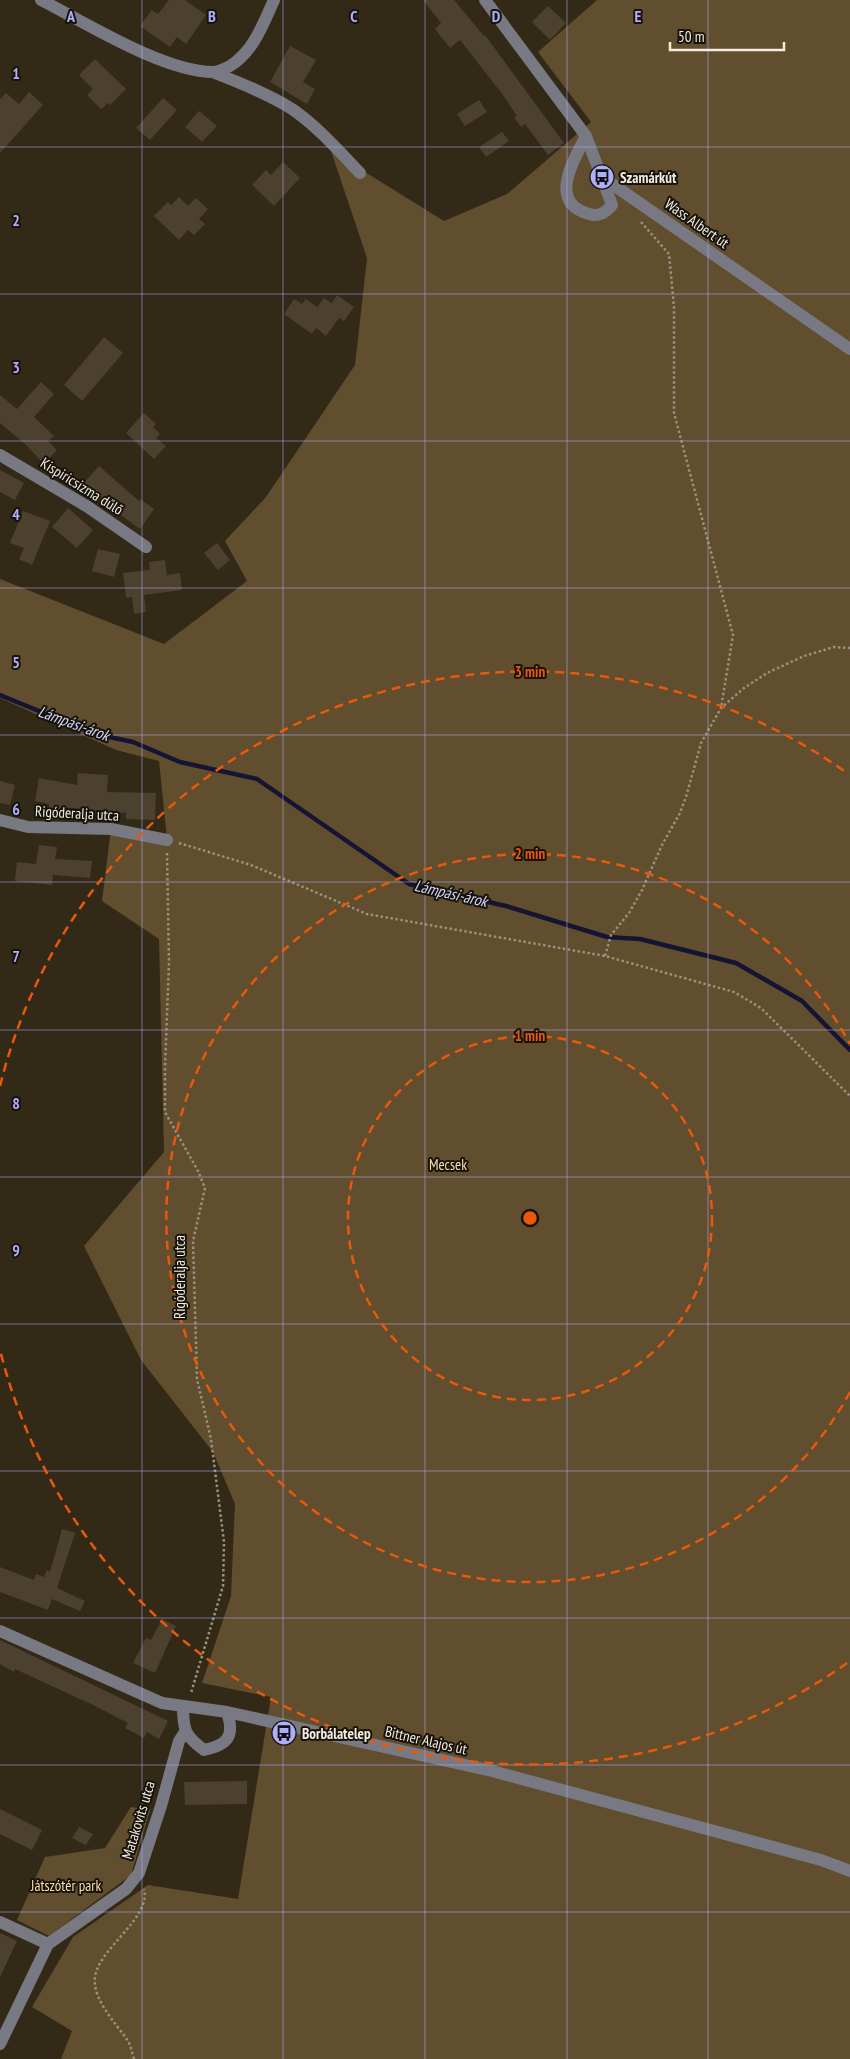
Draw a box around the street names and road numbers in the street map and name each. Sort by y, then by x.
street label: Wass Albert út [661,194,733,252]
street label: Kispiricsizma dűlő [37,453,127,519]
street label: Rigóderalja utca [35,801,119,825]
street label: Rigóderalja utca [170,1235,189,1319]
street label: Bittner Alajos út [383,1721,469,1759]
street label: Matakovits utca [117,1778,159,1862]

